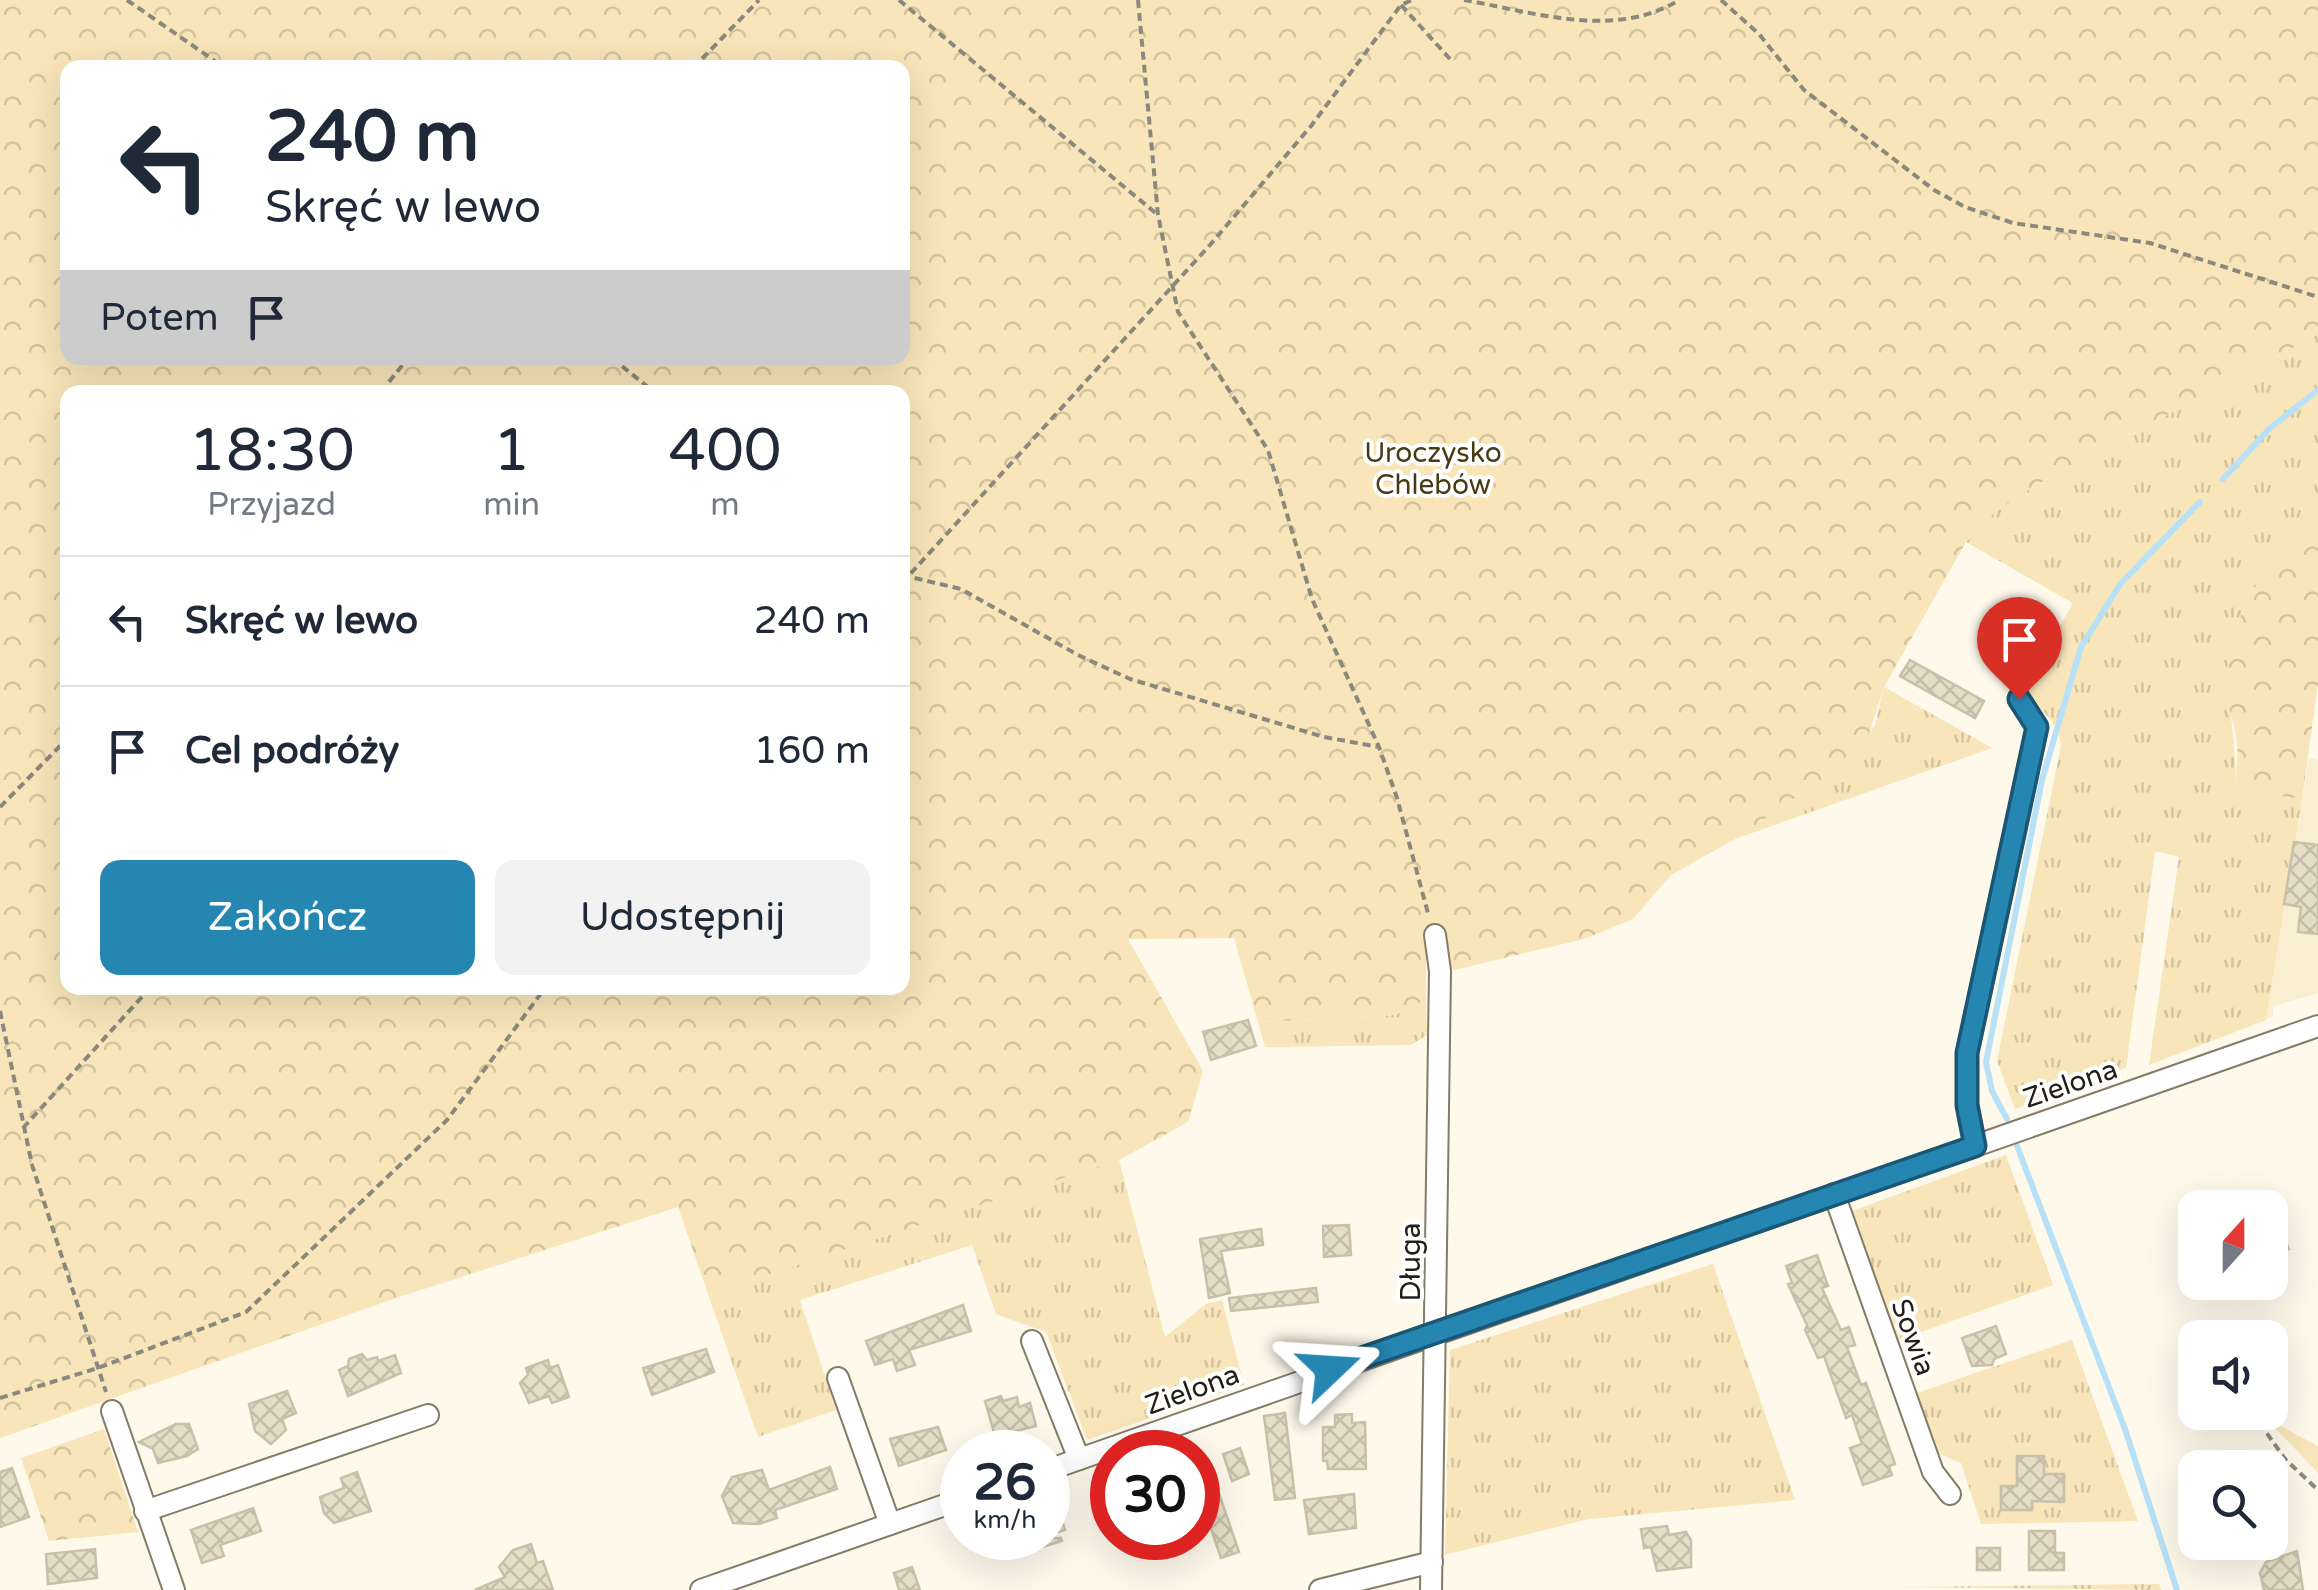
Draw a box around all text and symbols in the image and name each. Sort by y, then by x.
text: 240 m [265,96,479,180]
icon: left [100,100,230,230]
text: Skręć w lewo [265,181,541,235]
icon: arrive [239,290,294,345]
text: Potem [100,295,219,341]
text: 18:30 [188,415,355,487]
text: 1 [493,415,530,487]
text: 400 [668,415,782,487]
park label: Uroczysko Chlebów [1364,436,1502,502]
text: Przyjazd [207,486,336,524]
text: min [483,486,540,524]
text: m [710,486,740,524]
icon: left [100,594,155,649]
pin [1977,597,2062,700]
text: Skręć w lewo [185,598,418,644]
text: 240 m [754,598,870,644]
icon: arrive [1992,612,2047,667]
icon: arrive [100,724,155,779]
text: Cel podróży [185,728,399,774]
text: 160 m [754,728,870,774]
button: Zakończ [100,860,475,975]
button: Udostępnij [495,860,870,975]
street label: Zielona [2019,1052,2122,1116]
north arrow [2178,1190,2288,1300]
map controls [2178,1190,2288,1560]
street label: Długa [1394,1223,1428,1301]
street label: Sowia [1884,1294,1943,1380]
position arrow [1278,1317,1382,1421]
button: sound [2178,1320,2288,1430]
street label: Zielona [1141,1357,1244,1423]
speed limit sign: 30 [1090,1430,1220,1560]
button: search [2178,1450,2288,1560]
text: 26 [974,1453,1036,1513]
text: km/h [974,1505,1036,1535]

